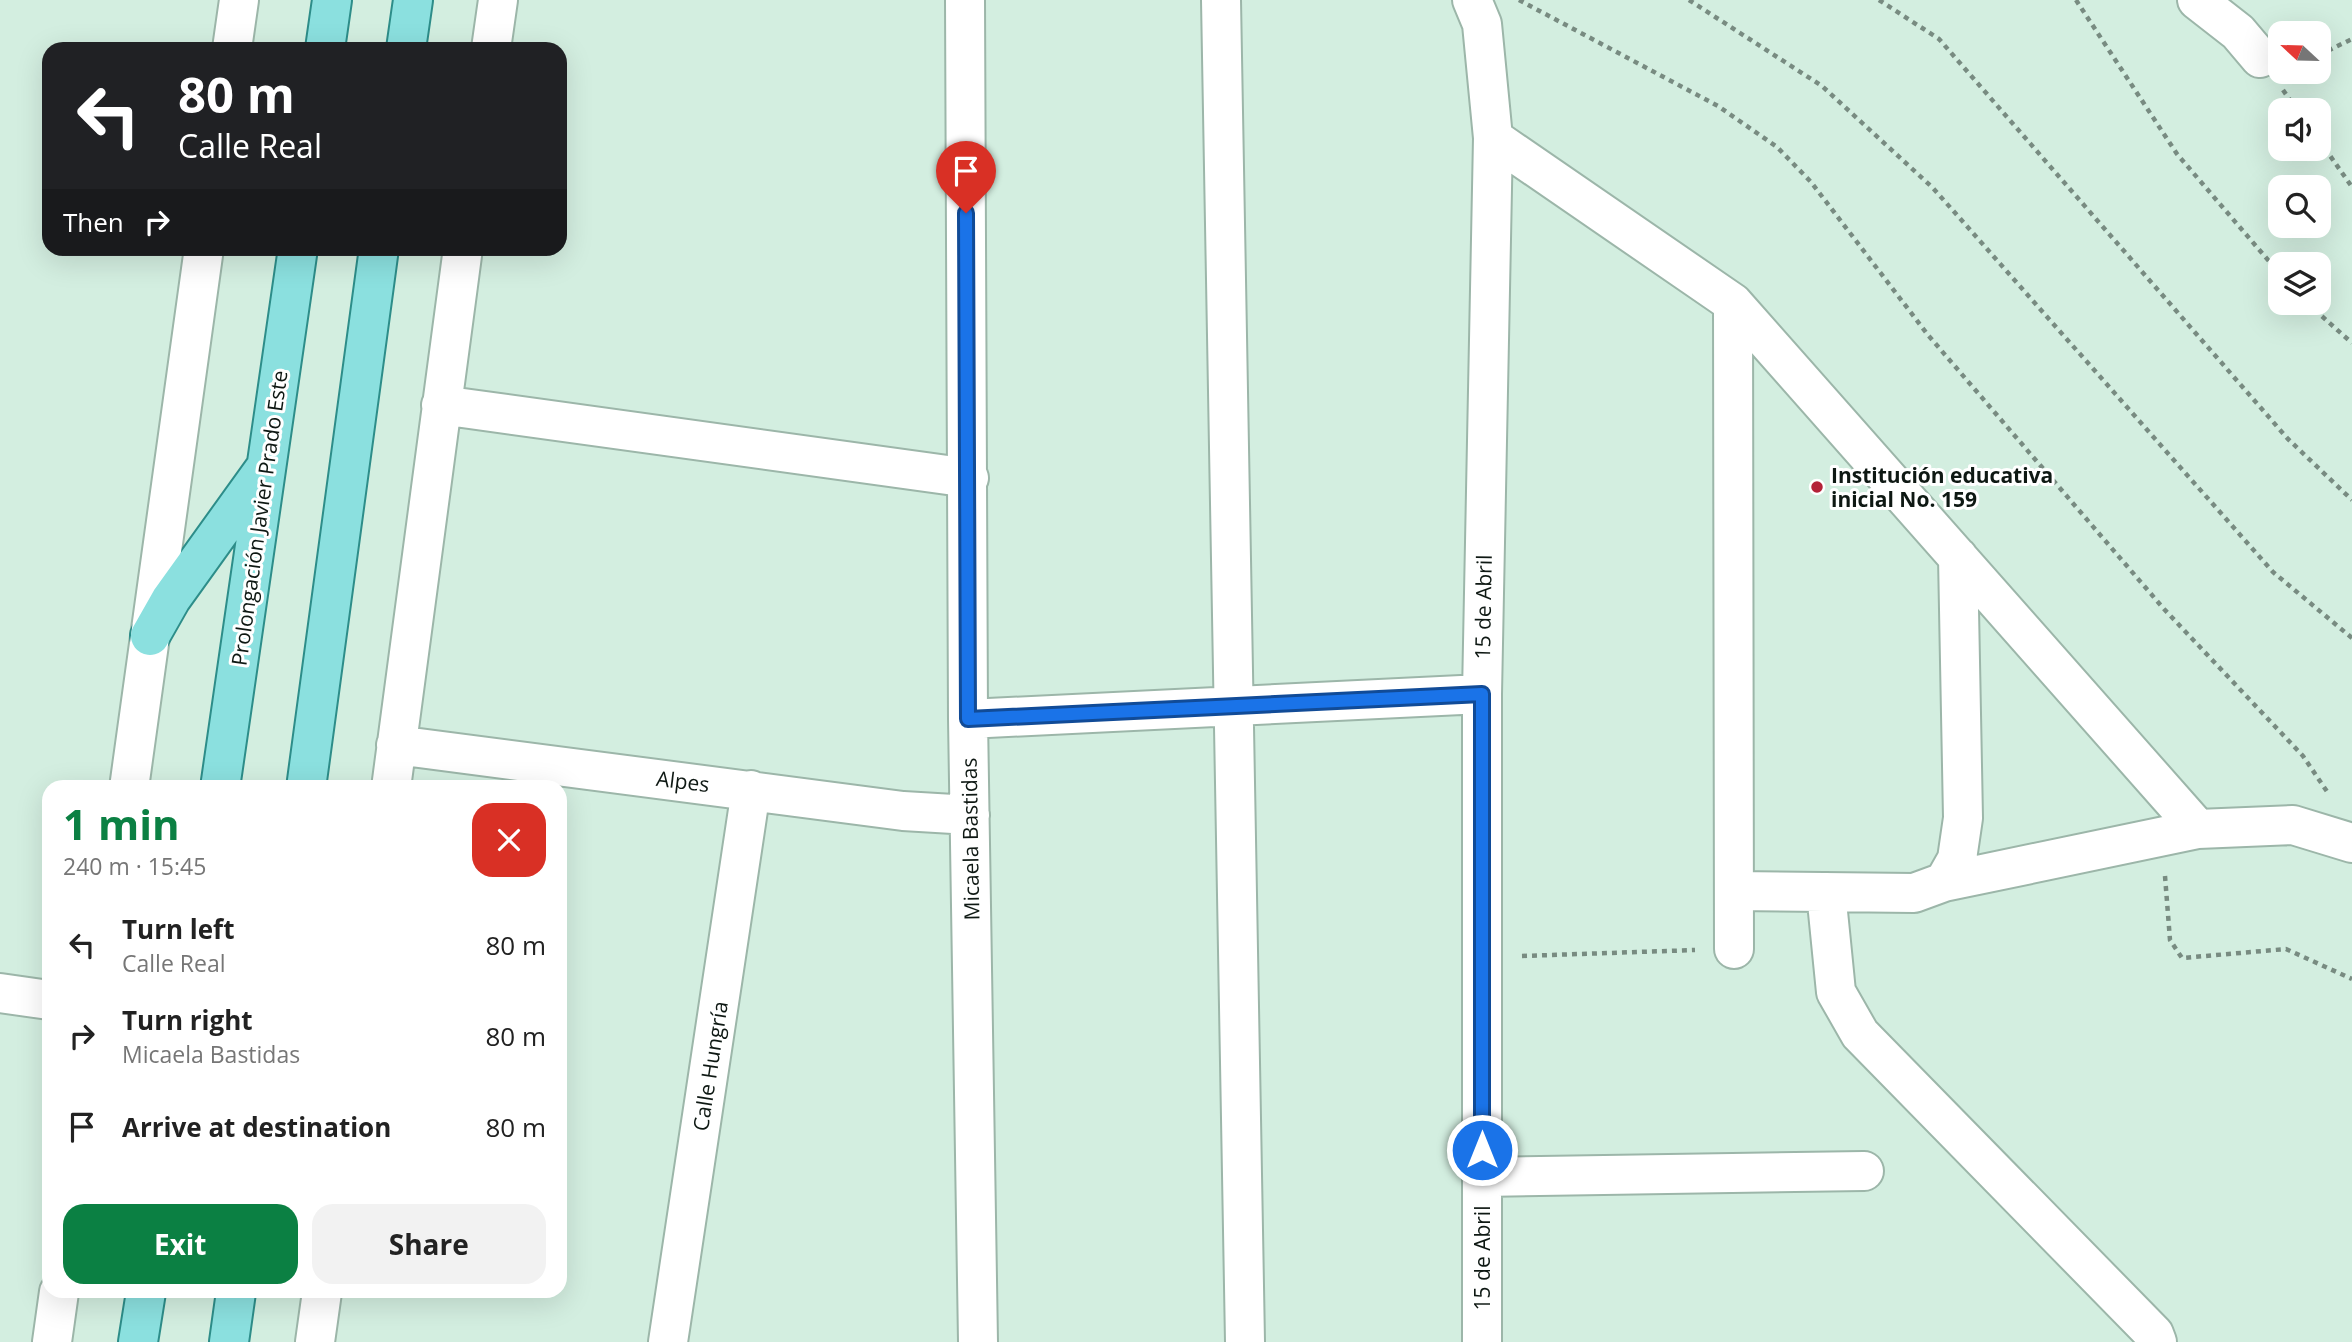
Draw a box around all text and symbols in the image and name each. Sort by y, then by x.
north arrow [2268,21,2331,84]
map controls [2268,21,2331,315]
text: 80 m [178,61,295,127]
icon: left [63,70,154,161]
button: sound [2268,98,2331,161]
text: Calle Real [178,124,322,167]
pin [936,141,996,213]
icon: arrive [947,152,985,190]
button: search [2268,175,2331,238]
icon: right [138,203,176,241]
text: Then [63,204,124,240]
button: layers [2268,252,2331,315]
street label: Prolongación Javier Prado Este [224,369,294,667]
place label: Institución educativa inicial No. 159 [1831,461,2053,513]
marker: Institución educativa inicial No. 159 [1809,479,1825,495]
street label: 15 de Abril [1468,554,1498,660]
street label: Micaela Bastidas [955,757,985,921]
street label: Alpes [655,764,711,798]
text: 1 min [63,795,180,852]
button: close [472,803,546,877]
text: 240 m · 15:45 [63,850,206,882]
text: Turn left [122,911,234,947]
icon: left [63,926,101,964]
text: 80 m [485,927,546,963]
text: Calle Real [122,947,225,979]
street label: Calle Hungría [686,999,734,1133]
text: Turn right [122,1002,253,1038]
icon: right [63,1017,101,1055]
text: 80 m [485,1018,546,1054]
text: Micaela Bastidas [122,1038,300,1070]
icon: arrive [63,1108,101,1146]
text: Arrive at destination [122,1109,391,1145]
text: 80 m [485,1109,546,1145]
position arrow [1445,1113,1519,1187]
button: Exit [63,1204,298,1284]
button: Share [312,1204,546,1284]
street label: 15 de Abril [1468,1206,1496,1310]

